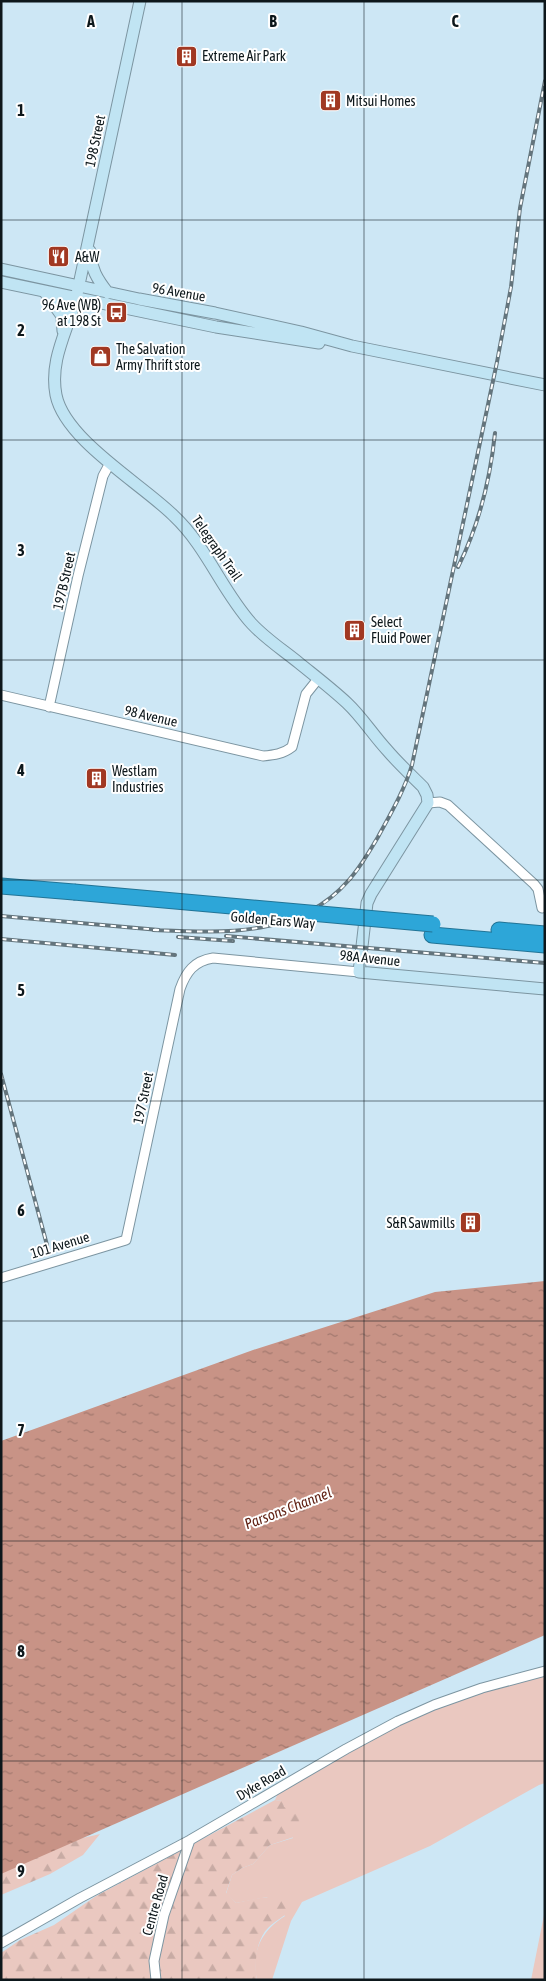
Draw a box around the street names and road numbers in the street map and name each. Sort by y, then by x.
street label: 198 Street [82,114,108,168]
street label: 96 Avenue [151,279,207,305]
street label: Telegraph Trail [189,512,245,584]
street label: 197B Street [50,550,78,612]
street label: 98 Avenue [123,702,179,730]
street label: Golden Ears Way [230,908,316,932]
street label: 98A Avenue [339,947,401,969]
street label: 197 Street [130,1071,156,1125]
street label: 101 Avenue [29,1229,91,1261]
street label: Dyke Road [233,1762,289,1804]
street label: Centre Road [139,1873,171,1937]

